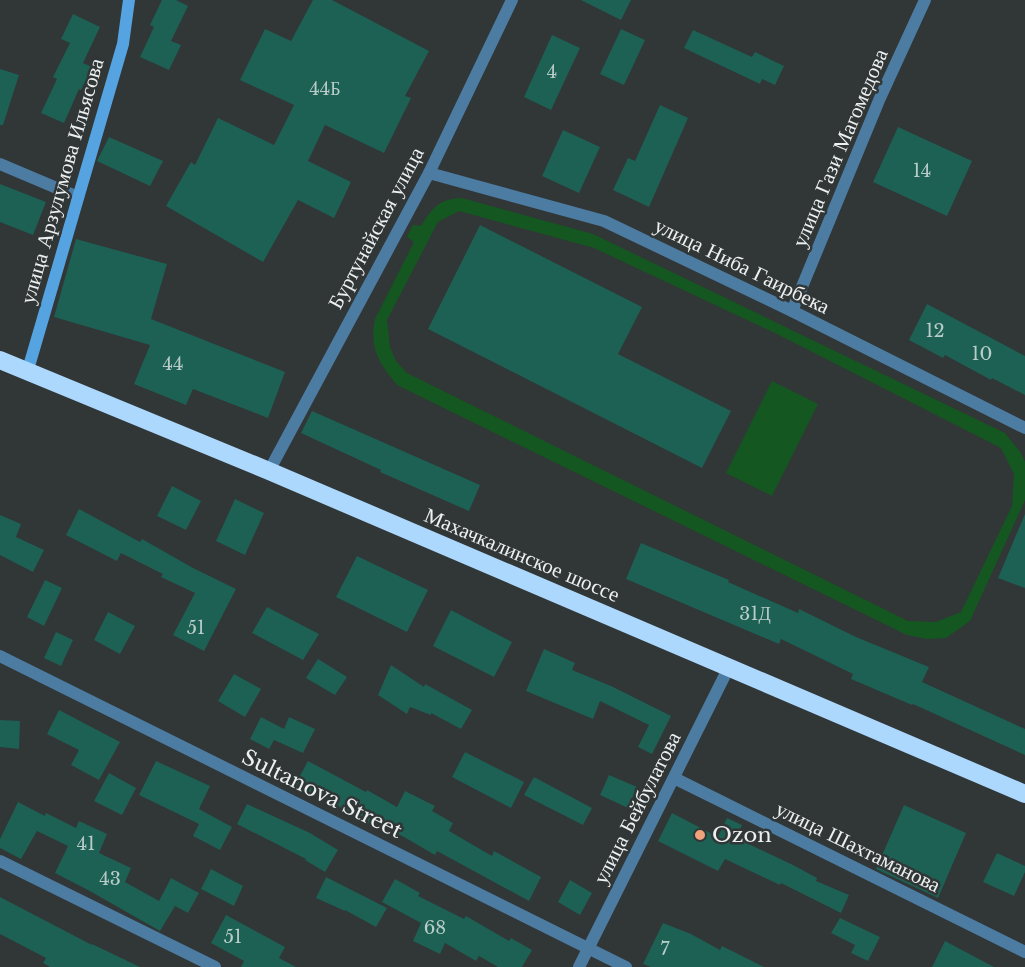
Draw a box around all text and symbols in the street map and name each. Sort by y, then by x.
street label: улица Гази Магомедова [786,44,894,251]
street label: улица Арзулумова Ильясова [14,55,110,307]
house number: 4 [547,61,557,83]
house number: 44Б [309,78,341,100]
street label: Буртунайская улица [322,142,430,313]
house number: 14 [913,160,931,182]
street label: улица Ниба Гаирбека [650,212,835,320]
house number: 12 [925,320,945,342]
house number: 10 [972,343,992,365]
house number: 44 [162,353,184,375]
street label: Махачкалинское шоссе [420,502,624,608]
house number: 31Д [739,603,771,625]
house number: 51 [187,617,205,639]
street label: улица Бейбулатова [587,727,687,889]
street label: Sultanova Street [238,744,406,844]
street label: улица Шахтаманова [771,796,945,898]
place label: Ozon [712,822,772,848]
marker: Ozon [693,828,707,842]
house number: 41 [77,833,95,855]
house number: 43 [99,868,121,890]
house number: 68 [424,917,446,939]
house number: 51 [224,926,242,948]
house number: 7 [660,938,670,960]

